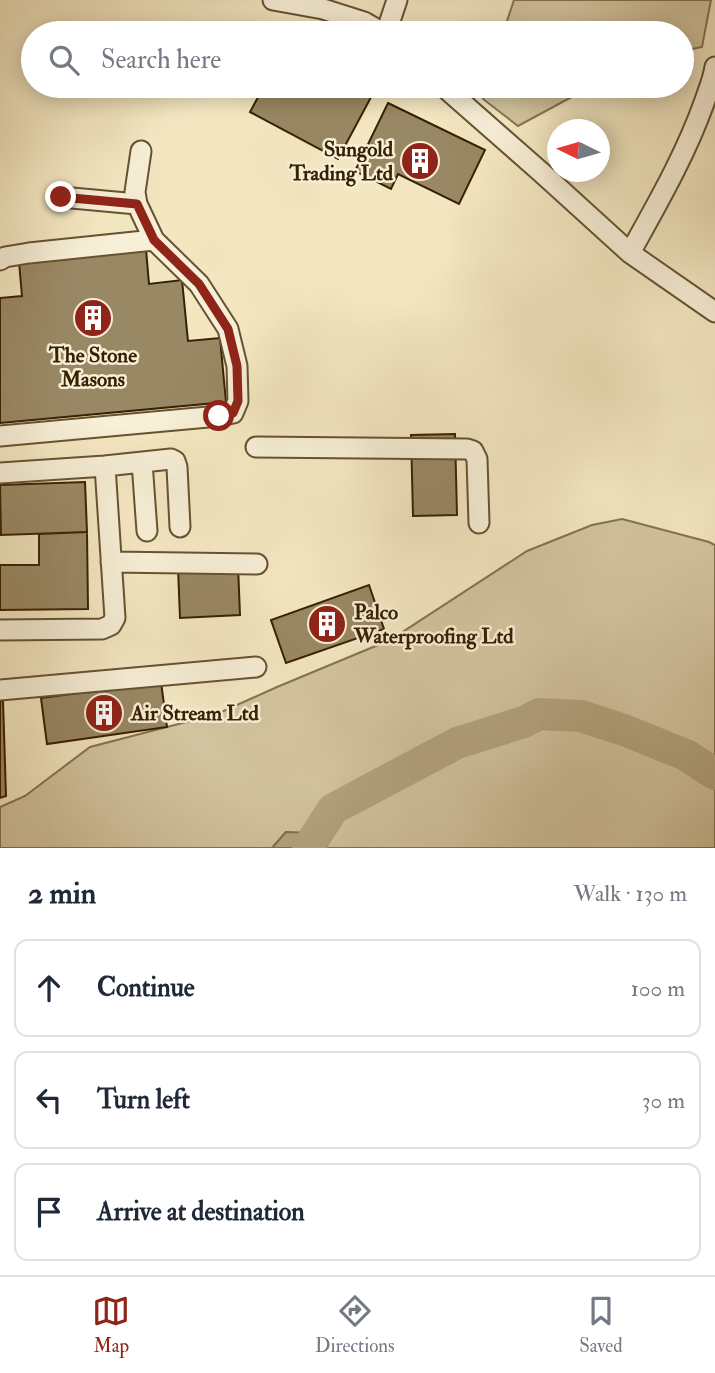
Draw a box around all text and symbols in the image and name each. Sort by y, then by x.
search box [21,21,694,98]
icon: search [45,41,83,79]
text: Search here [101,44,221,76]
north arrow [547,119,610,182]
place label: Sungold Trading Ltd [288,136,394,187]
building icon: Sungold Trading Ltd [399,140,441,182]
route end [45,181,76,212]
building icon: The Stone Masons [72,297,114,339]
place label: The Stone Masons [48,342,137,393]
route start [203,400,234,431]
place label: Palco Waterproofing Ltd [353,599,514,650]
building icon: Palco Waterproofing Ltd [306,603,348,645]
building icon: Air Stream Ltd [83,692,125,734]
place label: Air Stream Ltd [130,700,260,727]
text: 2 min [28,875,96,912]
text: Walk · 130 m [574,879,687,908]
icon: ahead [30,969,68,1007]
text: Continue [97,972,195,1004]
text: 100 m [631,974,685,1003]
icon: left [30,1081,68,1119]
text: Turn left [97,1084,190,1116]
text: 30 m [642,1086,685,1115]
icon: arrive [30,1193,68,1231]
text: Arrive at destination [97,1196,305,1228]
tab: Map [92,1292,130,1358]
tab: Directions [315,1292,395,1358]
tab: Saved [579,1292,623,1358]

